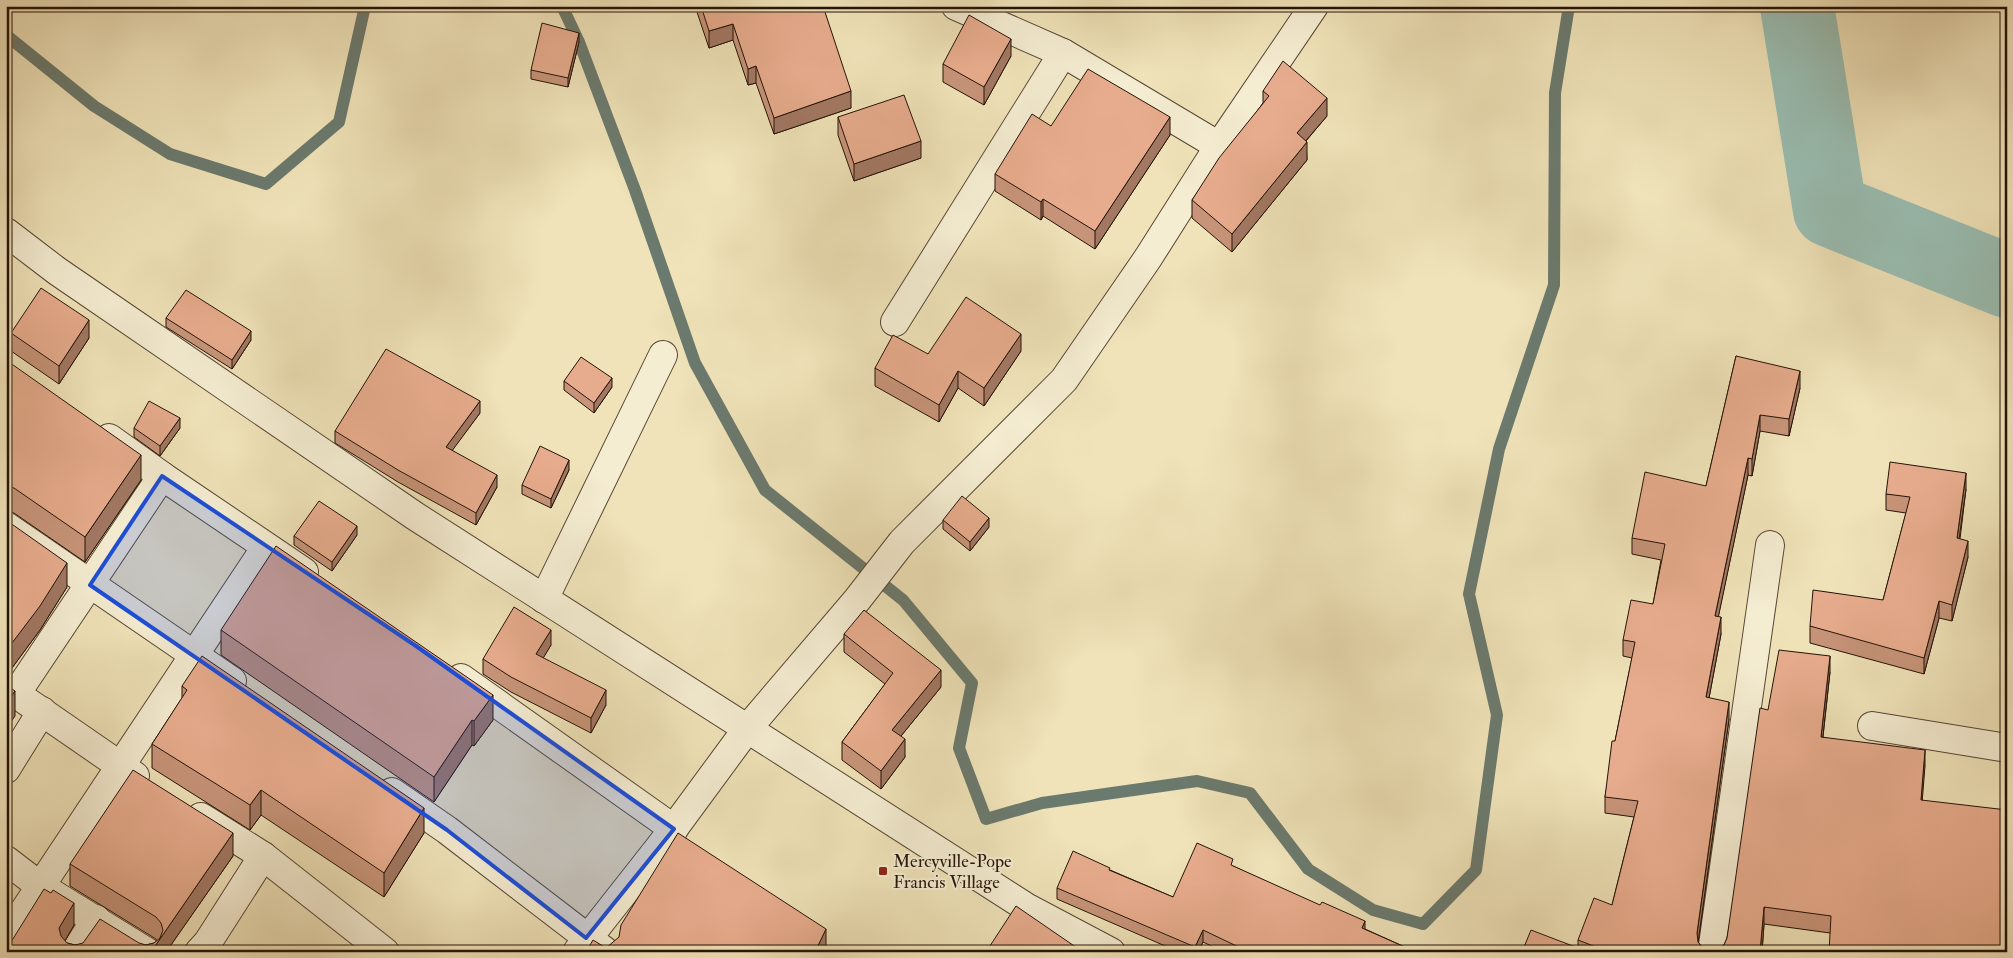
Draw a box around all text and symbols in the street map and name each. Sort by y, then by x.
place label: Mercyville-Pope Francis Village [893,850,1012,894]
marker: Mercyville-Pope Francis Village [877,865,889,877]

